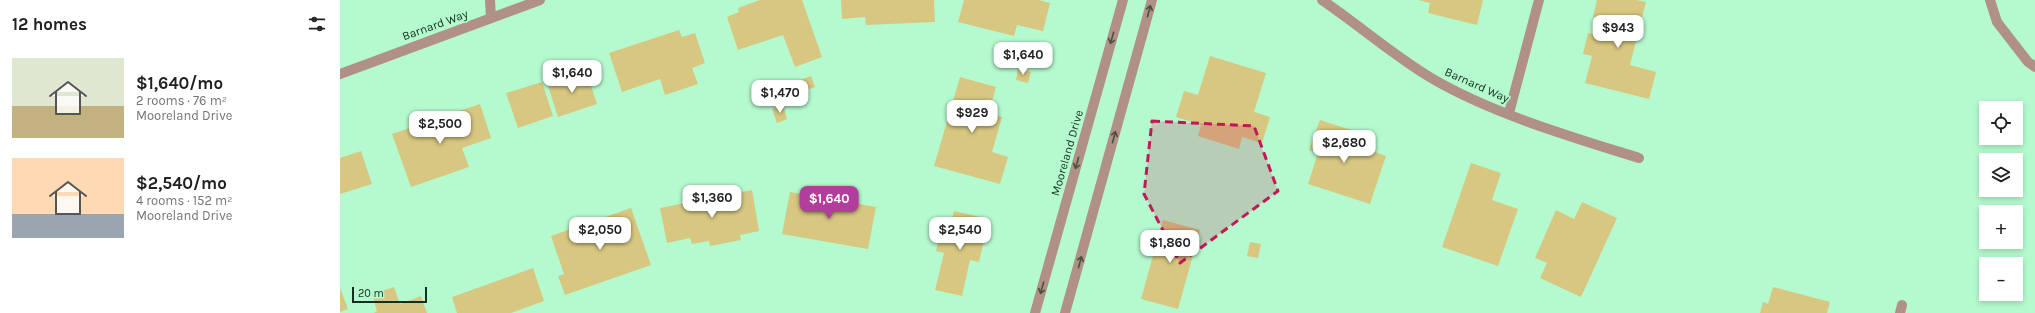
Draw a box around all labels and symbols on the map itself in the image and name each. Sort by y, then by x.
one-way arrow [1146,5,1153,18]
street label: Barnard Way [400,6,470,43]
pin: $943 [1594,15,1642,49]
one-way arrow [1108,31,1115,44]
pin: $1,640 [990,42,1056,76]
pin: $1,640 [539,60,605,94]
street label: Barnard Way [1443,65,1512,106]
pin: $1,470 [747,80,813,114]
pin: $929 [948,100,996,134]
street label: Mooreland Drive [1048,108,1086,198]
pin: $2,500 [407,111,473,145]
one-way arrow [1111,130,1118,143]
pin: $2,680 [1311,130,1377,164]
one-way arrow [1073,156,1081,169]
pin: $1,360 [679,185,745,219]
pin: $1,640 [796,186,862,220]
pin: $2,050 [567,217,633,251]
pin: $2,540 [927,217,993,251]
pin: $1,860 [1137,230,1203,264]
one-way arrow [1076,256,1084,269]
one-way arrow [1038,281,1046,294]
scale bar [352,285,427,304]

